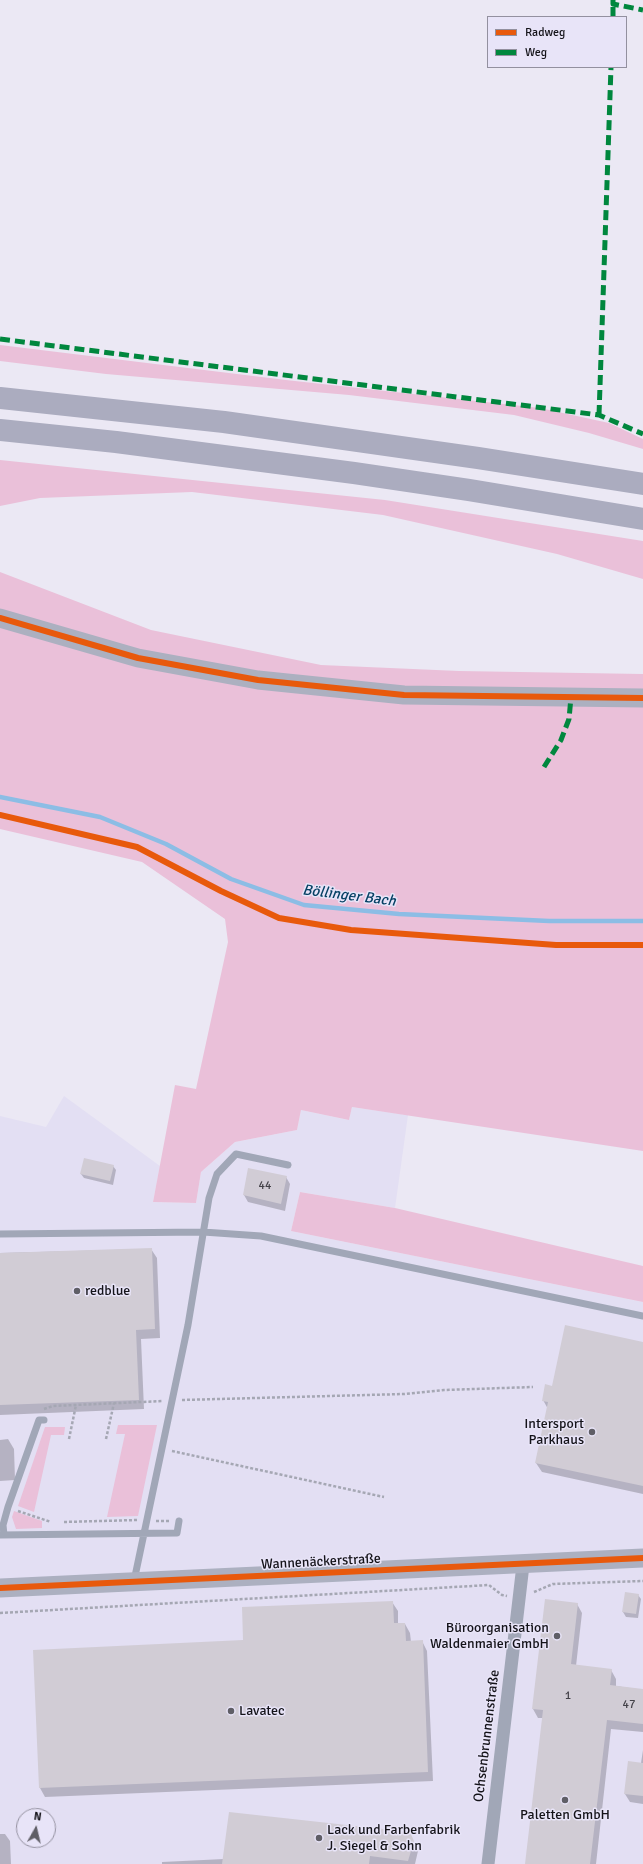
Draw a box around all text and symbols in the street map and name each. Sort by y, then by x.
legend [487,16,627,68]
text: Radweg [525,25,565,40]
text: Weg [525,45,547,60]
water label: Böllinger Bach [301,881,397,911]
house number: 44 [259,1179,271,1193]
place label: redblue [85,1283,130,1299]
marker: redblue [72,1286,82,1296]
place label: Intersport Parkhaus [524,1416,584,1448]
marker: Intersport Parkhaus [587,1427,597,1437]
street label: Wannenäckerstraße [261,1550,381,1574]
place label: Büroorganisation Waldenmaier GmbH [430,1620,549,1652]
marker: Büroorganisation Waldenmaier GmbH [552,1631,562,1641]
street label: Ochsenbrunnenstraße [471,1669,503,1803]
house number: 1 [565,1689,571,1703]
house number: 47 [623,1698,635,1712]
place label: Lavatec [239,1703,285,1719]
marker: Lavatec [226,1706,236,1716]
marker: Paletten GmbH [560,1795,570,1805]
place label: Paletten GmbH [520,1807,610,1823]
north arrow [16,1808,56,1848]
text: N [33,1810,42,1824]
place label: Lack und Farbenfabrik J. Siegel & Sohn [327,1822,460,1854]
marker: Lack und Farbenfabrik J. Siegel & Sohn [314,1833,324,1843]

